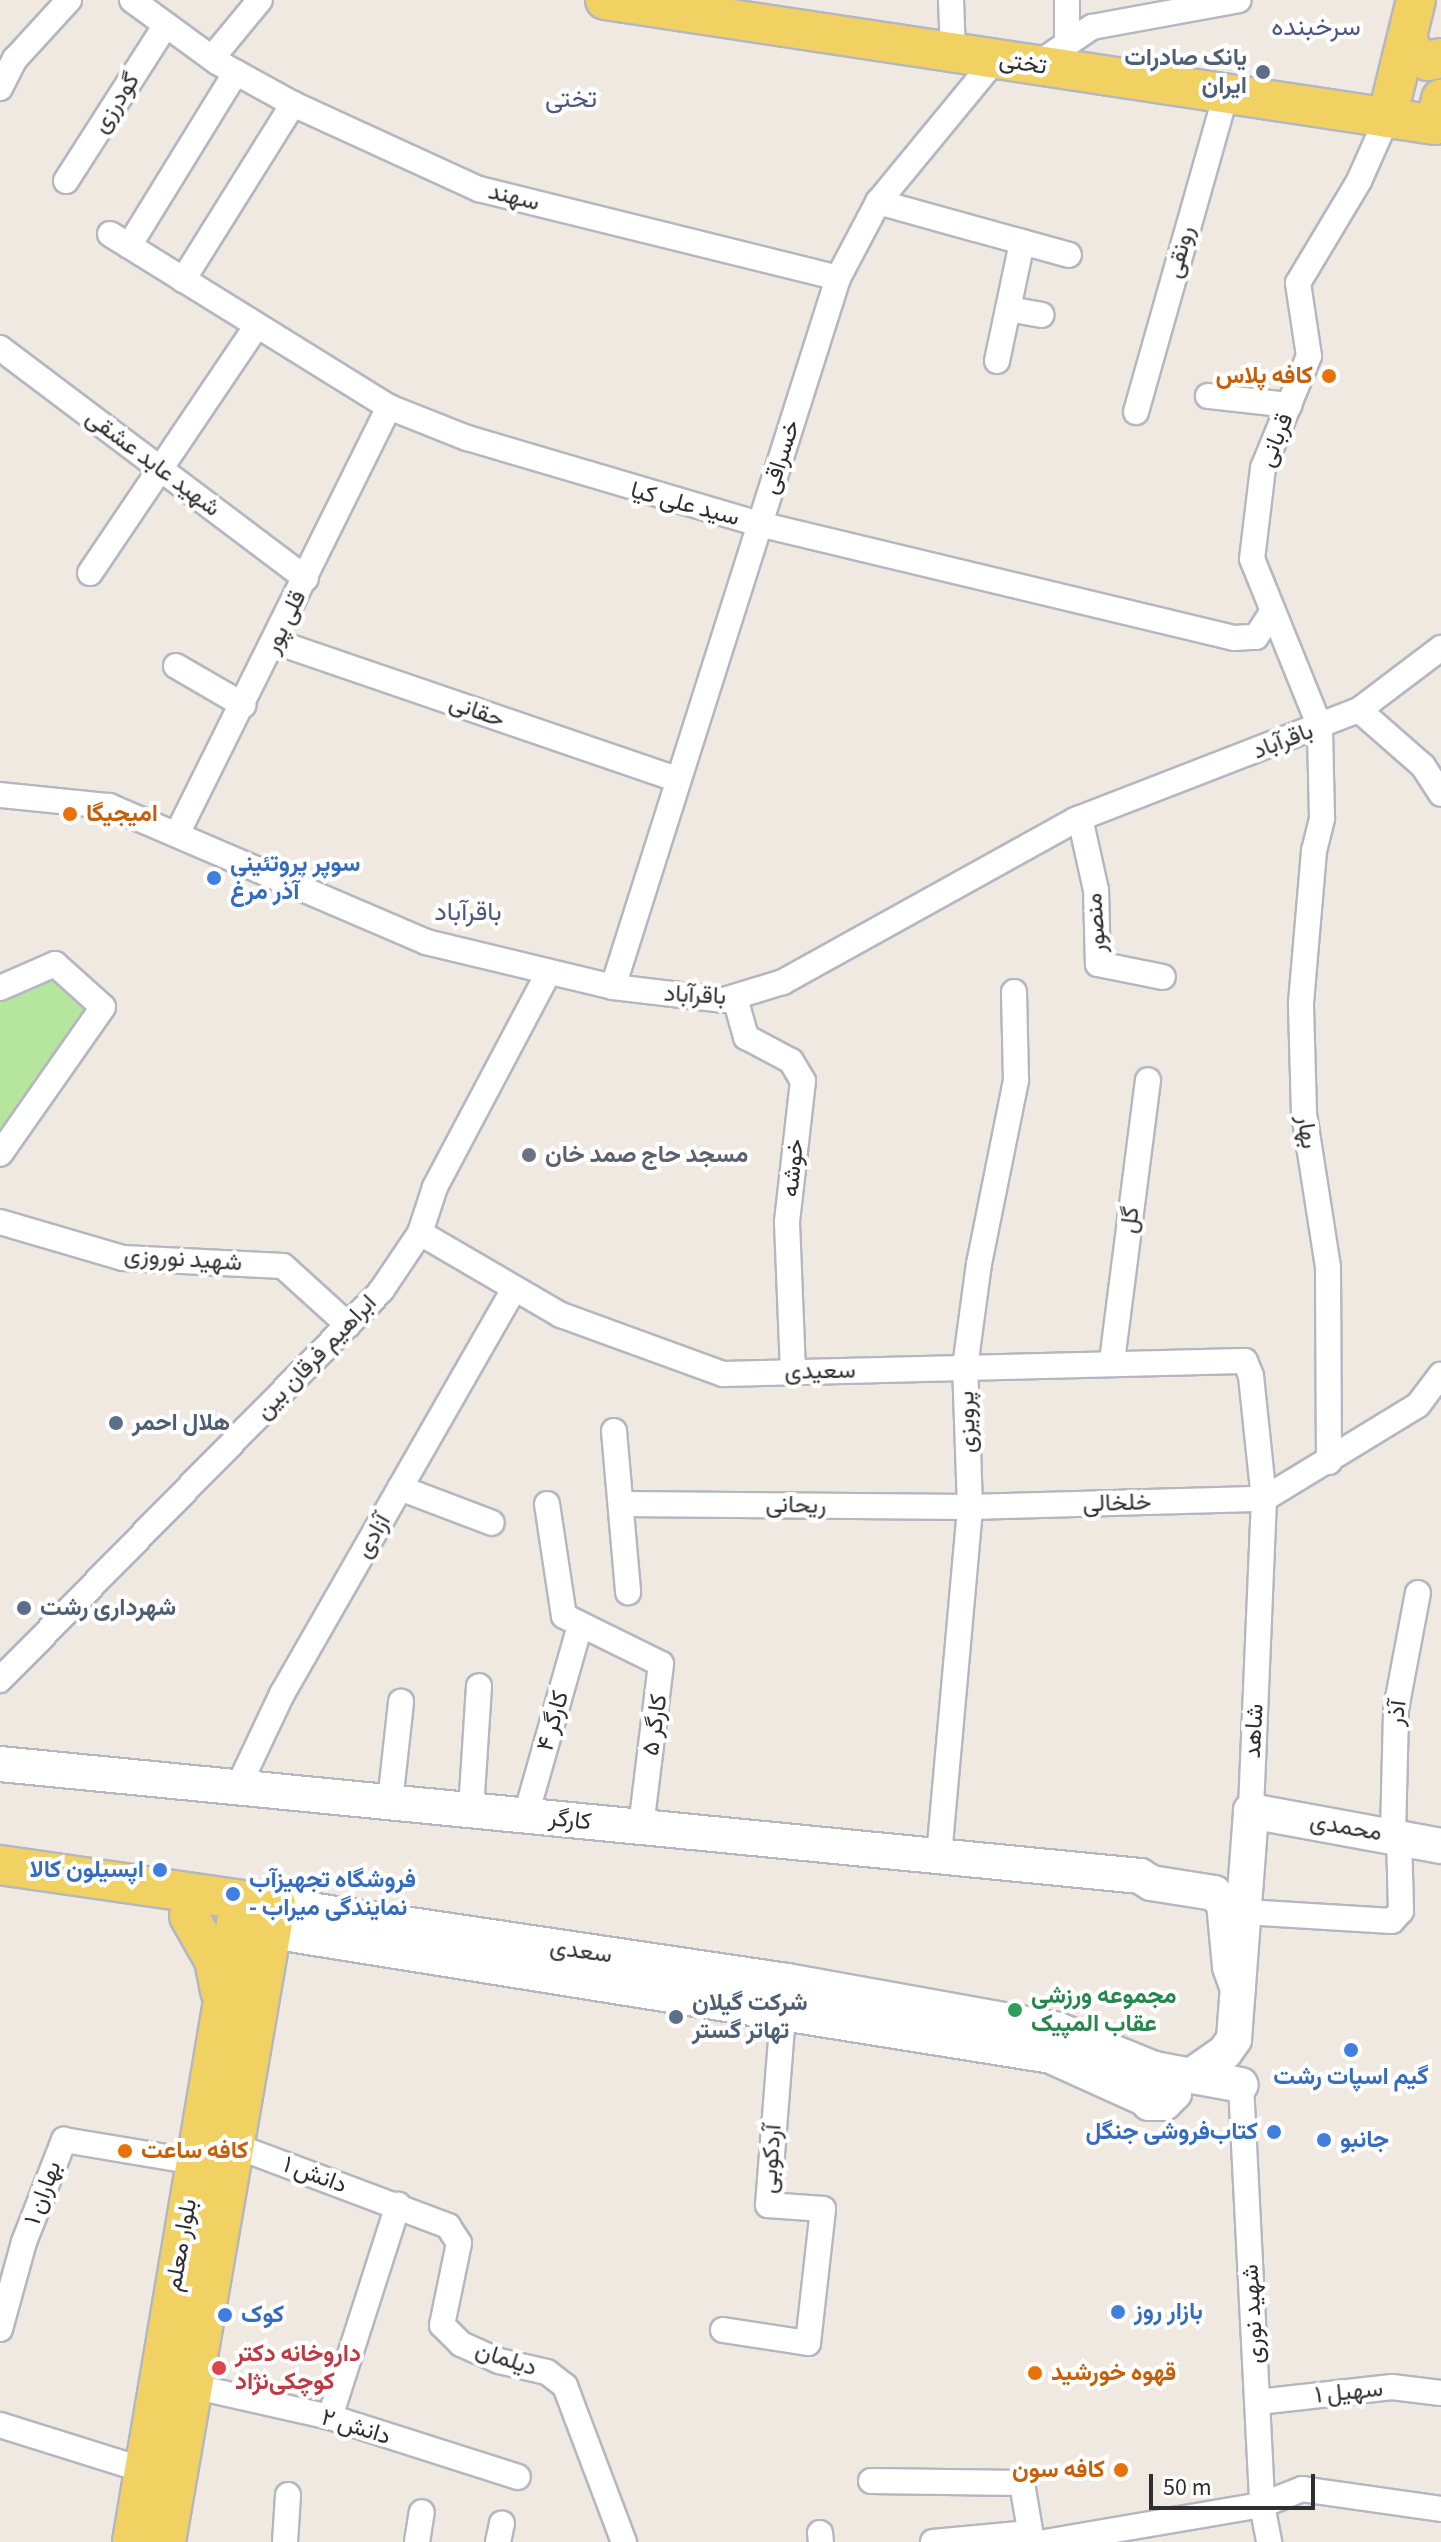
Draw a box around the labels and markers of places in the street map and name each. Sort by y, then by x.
place label: یانک صادرات ایران [1124,44,1247,100]
marker: یانک صادرات ایران [1254,63,1272,81]
place label: کافه پلاس [1215,362,1313,390]
marker: کافه پلاس [1320,367,1338,385]
place label: امیجیگا [86,800,158,828]
marker: امیجیگا [61,805,79,823]
place label: سوپر پروتئینی آذر مرغ [230,850,360,906]
marker: سوپر پروتئینی آذر مرغ [205,869,223,887]
place label: مسجد حاج صمد خان [545,1141,748,1169]
marker: مسجد حاج صمد خان [520,1146,538,1164]
place label: هلال احمر [132,1409,230,1437]
marker: هلال احمر [107,1414,125,1432]
place label: شهرداری رشت [40,1594,176,1622]
marker: شهرداری رشت [15,1599,33,1617]
place label: اپسیلون کالا [29,1856,144,1884]
marker: اپسیلون کالا [151,1861,169,1879]
place label: فروشگاه تجهیزآب - نمایندگی میراب [249,1866,416,1922]
marker: فروشگاه تجهیزآب - نمایندگی میراب [224,1885,242,1903]
place label: مجموعه ورزشی عقاب المپیک [1031,1982,1177,2038]
place label: شرکت گیلان تهاتر گستر [692,1989,808,2045]
marker: مجموعه ورزشی عقاب المپیک [1006,2001,1024,2019]
marker: شرکت گیلان تهاتر گستر [667,2008,685,2026]
marker: گیم اسپات رشت [1342,2041,1360,2059]
place label: گیم اسپات رشت [1273,2063,1429,2091]
place label: کتاب‌فروشی جنگل [1086,2118,1258,2146]
marker: کتاب‌فروشی جنگل [1265,2123,1283,2141]
place label: جانبو [1340,2126,1389,2154]
marker: جانبو [1315,2131,1333,2149]
place label: کافه ساعت [141,2137,248,2165]
marker: کافه ساعت [116,2142,134,2160]
place label: بازار روز [1134,2298,1203,2326]
place label: کوک [241,2301,284,2329]
marker: بازار روز [1109,2303,1127,2321]
marker: کوک [216,2306,234,2324]
place label: داروخانه دکتر کوچکی‌نژاد [235,2340,361,2396]
marker: داروخانه دکتر کوچکی‌نژاد [210,2359,228,2377]
place label: قهوه خورشید [1051,2359,1176,2387]
marker: قهوه خورشید [1026,2364,1044,2382]
place label: کافه سون [1012,2456,1105,2484]
marker: کافه سون [1112,2461,1130,2479]

